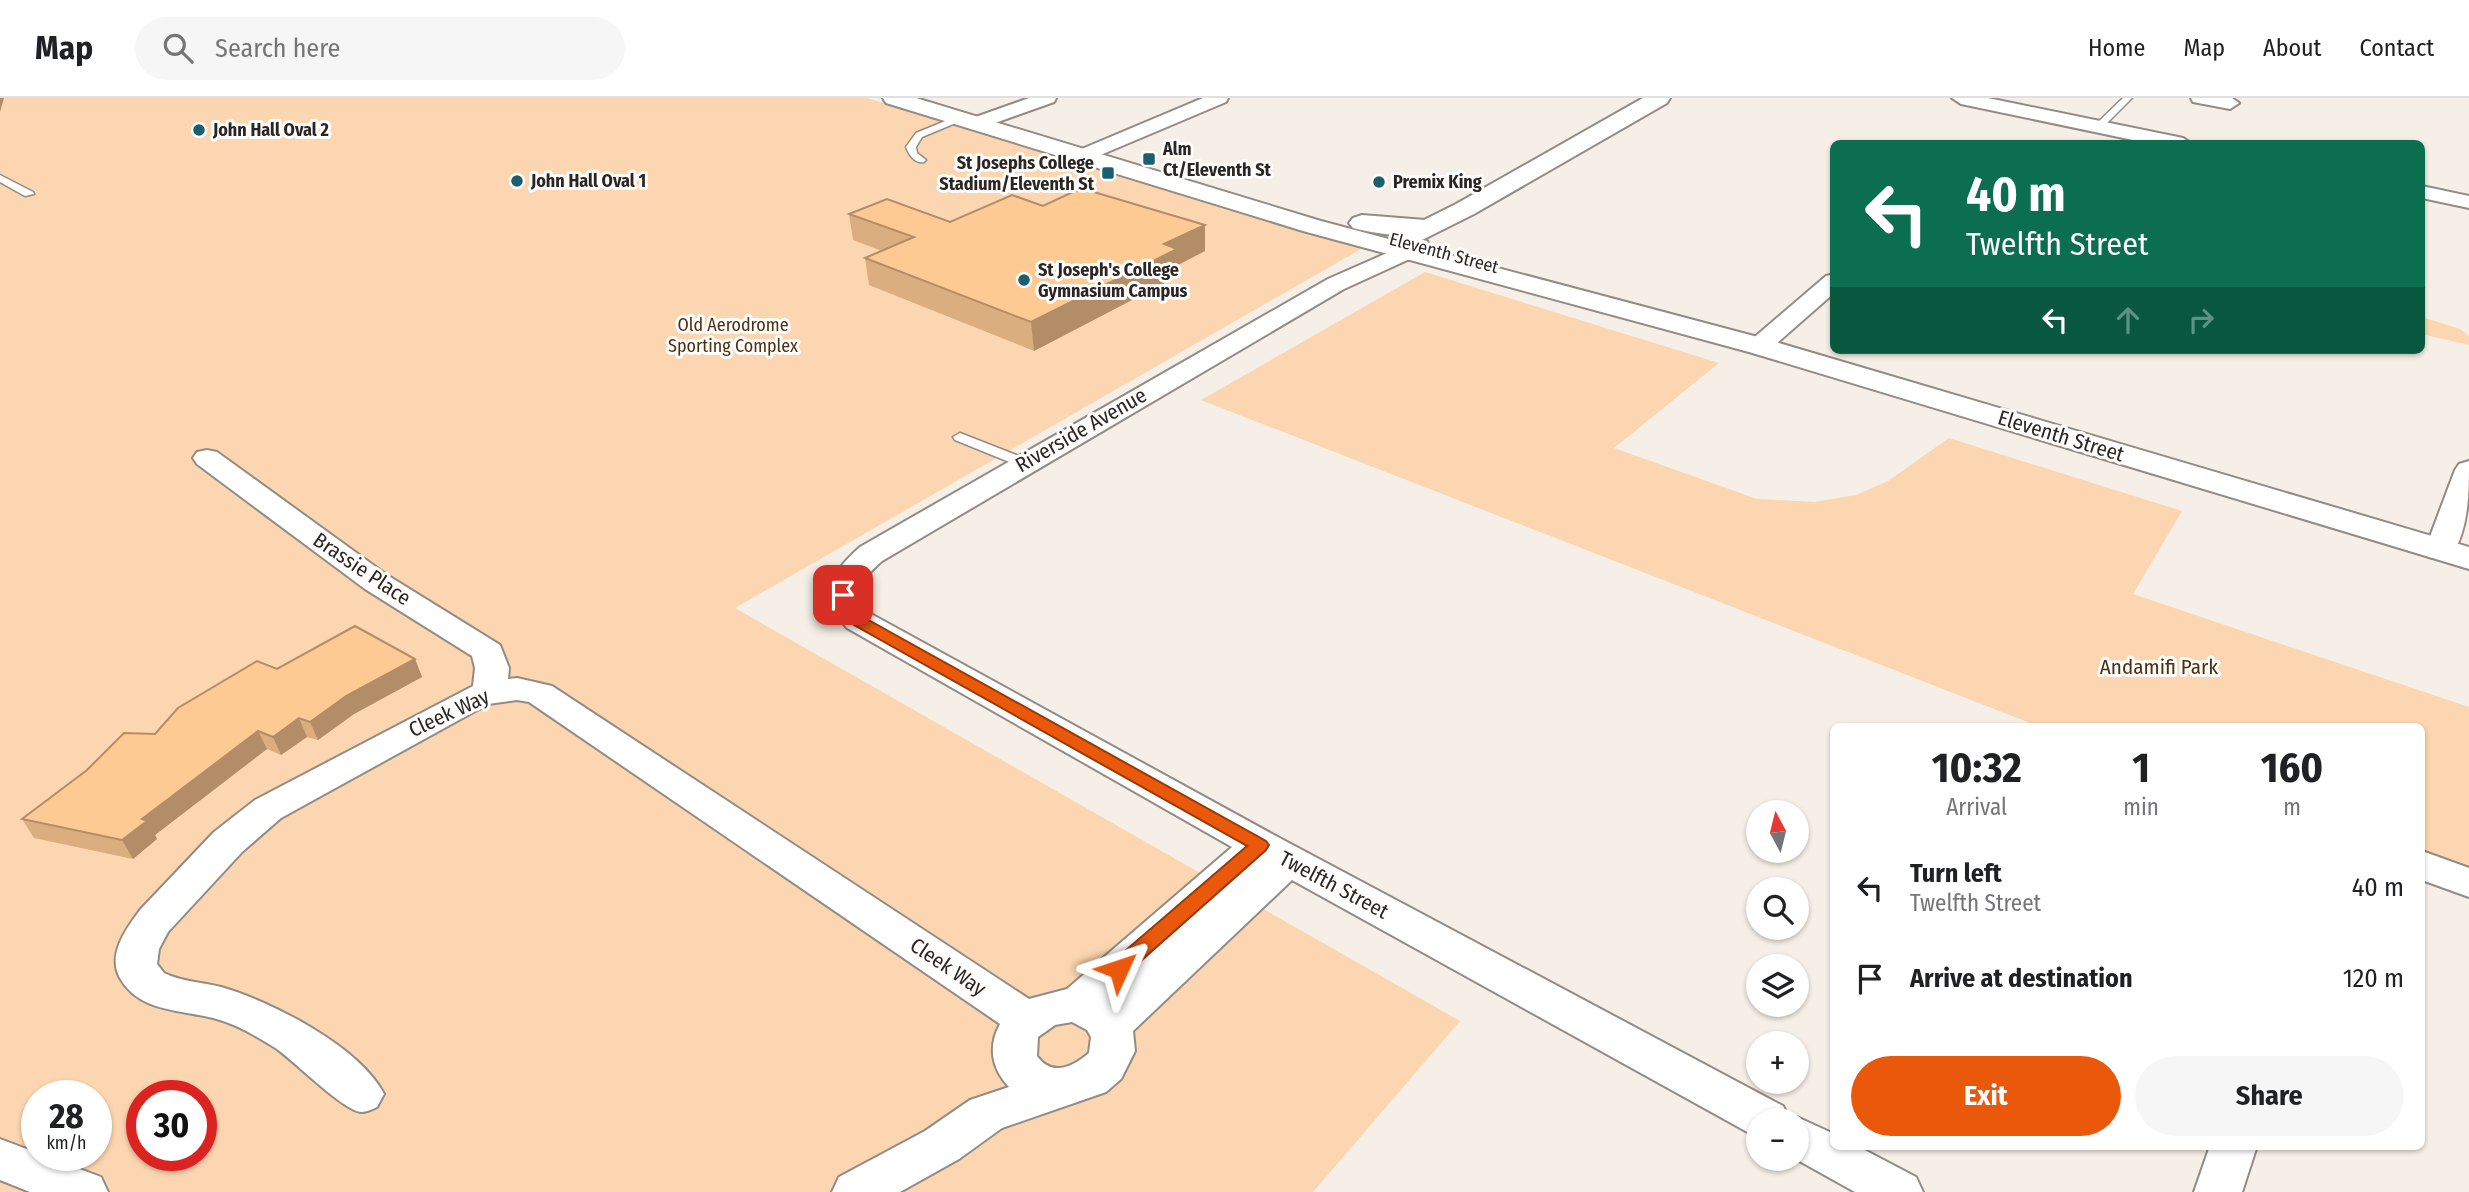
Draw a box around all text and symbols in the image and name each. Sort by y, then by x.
search box [135,17,625,80]
text: Map [35,28,93,68]
icon: search [159,29,197,67]
text: Search here [215,33,340,64]
text: Home [2088,34,2145,62]
text: Map [2183,34,2225,62]
text: About [2263,34,2321,62]
text: Contact [2359,34,2434,62]
place label: John Hall Oval 2 [212,119,329,141]
marker: John Hall Oval 2 [191,122,207,138]
place label: Alm Ct/Eleventh St [1162,138,1272,181]
marker: Alm Ct/Eleventh St [1141,151,1157,167]
place label: St Josephs College Stadium/Eleventh St [939,152,1095,195]
marker: St Josephs College Stadium/Eleventh St [1100,165,1116,181]
text: 40 m [1966,165,2066,224]
icon: left [1851,168,1942,259]
place label: John Hall Oval 1 [530,170,646,192]
place label: Premix King [1393,171,1482,193]
marker: John Hall Oval 1 [509,173,525,189]
marker: Premix King [1371,174,1387,190]
text: Twelfth Street [1966,225,2148,263]
street label: Eleventh Street [1387,228,1501,278]
place label: St Joseph's College Gymnasium Campus [1038,259,1188,302]
marker: St Joseph's College Gymnasium Campus [1016,272,1032,288]
icon: left [2036,301,2074,339]
icon: ahead [2109,301,2147,339]
icon: right [2182,301,2220,339]
park label: Old Aerodrome Sporting Complex [668,314,798,357]
street label: Riverside Avenue [1011,382,1151,478]
street label: Eleventh Street [1995,404,2127,468]
street label: Brassie Place [308,527,416,611]
pin [813,565,873,625]
icon: arrive [824,576,862,614]
park label: Andamifi Park [2100,654,2218,680]
street label: Cleek Way [405,683,494,743]
text: 10:32 [1932,743,2022,793]
text: 1 [2132,743,2150,793]
text: 160 [2261,743,2323,793]
text: Arrival [1946,793,2007,821]
text: min [2123,793,2159,821]
text: m [2283,793,2301,821]
north arrow [1746,800,1810,863]
map controls [1746,800,1809,1171]
street label: Twelfth Street [1275,845,1393,925]
text: Turn left [1910,858,2002,889]
icon: left [1851,869,1889,907]
text: 40 m [2352,872,2404,903]
button: search [1746,877,1809,940]
text: Twelfth Street [1910,889,2041,917]
street label: Cleek Way [905,932,991,1002]
position arrow [1082,932,1156,1006]
button: layers [1746,954,1809,1017]
icon: arrive [1851,960,1889,998]
text: Arrive at destination [1910,963,2133,994]
text: 120 m [2343,963,2404,994]
button: + [1746,1031,1809,1094]
button: Exit [1851,1056,2121,1136]
button: Share [2135,1056,2404,1136]
speed limit sign: 30 [126,1080,217,1171]
text: 28 [49,1095,84,1137]
button: − [1746,1108,1809,1171]
text: km/h [46,1132,87,1154]

